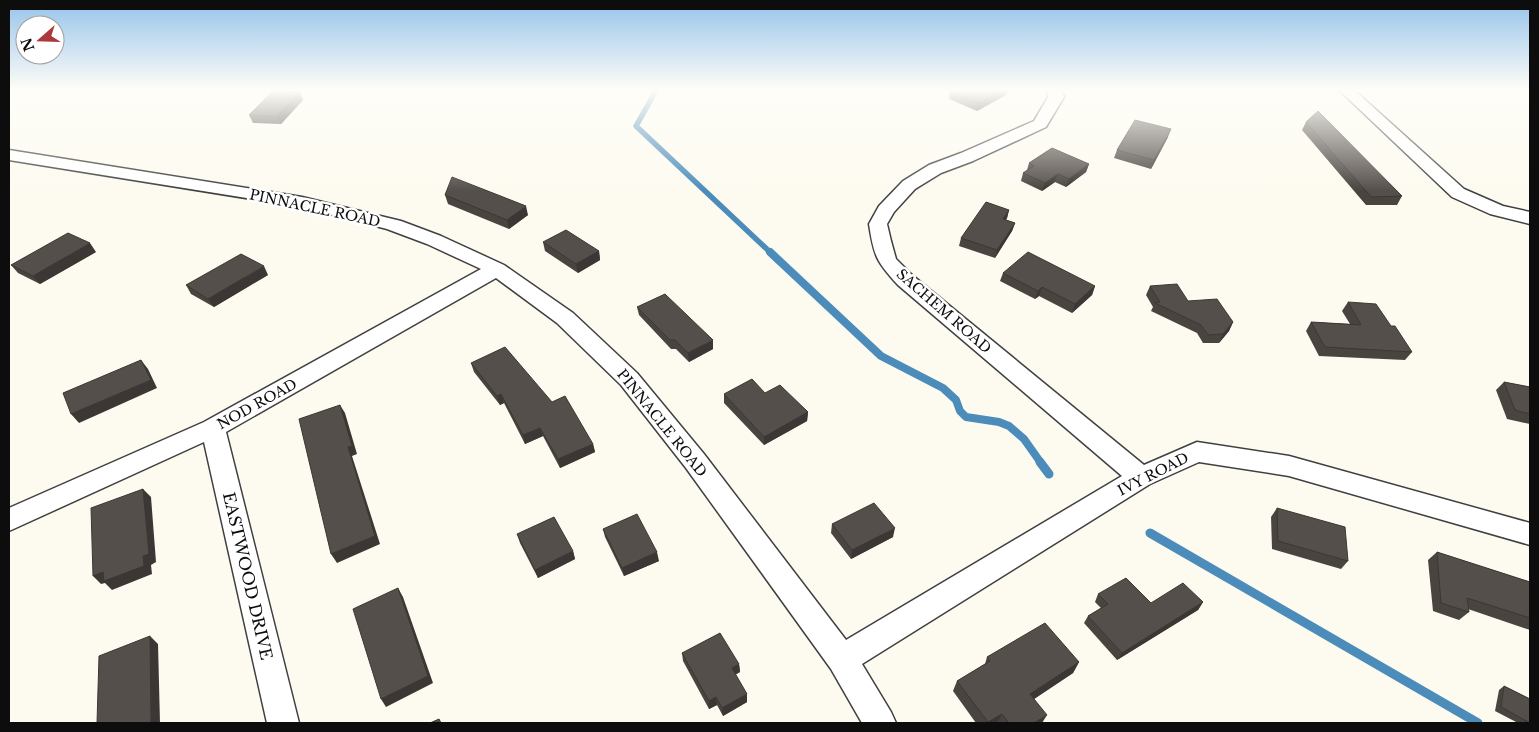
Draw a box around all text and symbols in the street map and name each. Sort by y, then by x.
north arrow [15,15,65,65]
text: N [17,35,38,54]
street label: PINNACLE ROAD [248,185,382,231]
street label: SACHEM ROAD [893,265,995,357]
street label: PINNACLE ROAD [613,365,711,481]
street label: NOD ROAD [214,375,300,433]
street label: IVY ROAD [1114,448,1192,500]
street label: EASTWOOD DRIVE [219,490,277,662]

